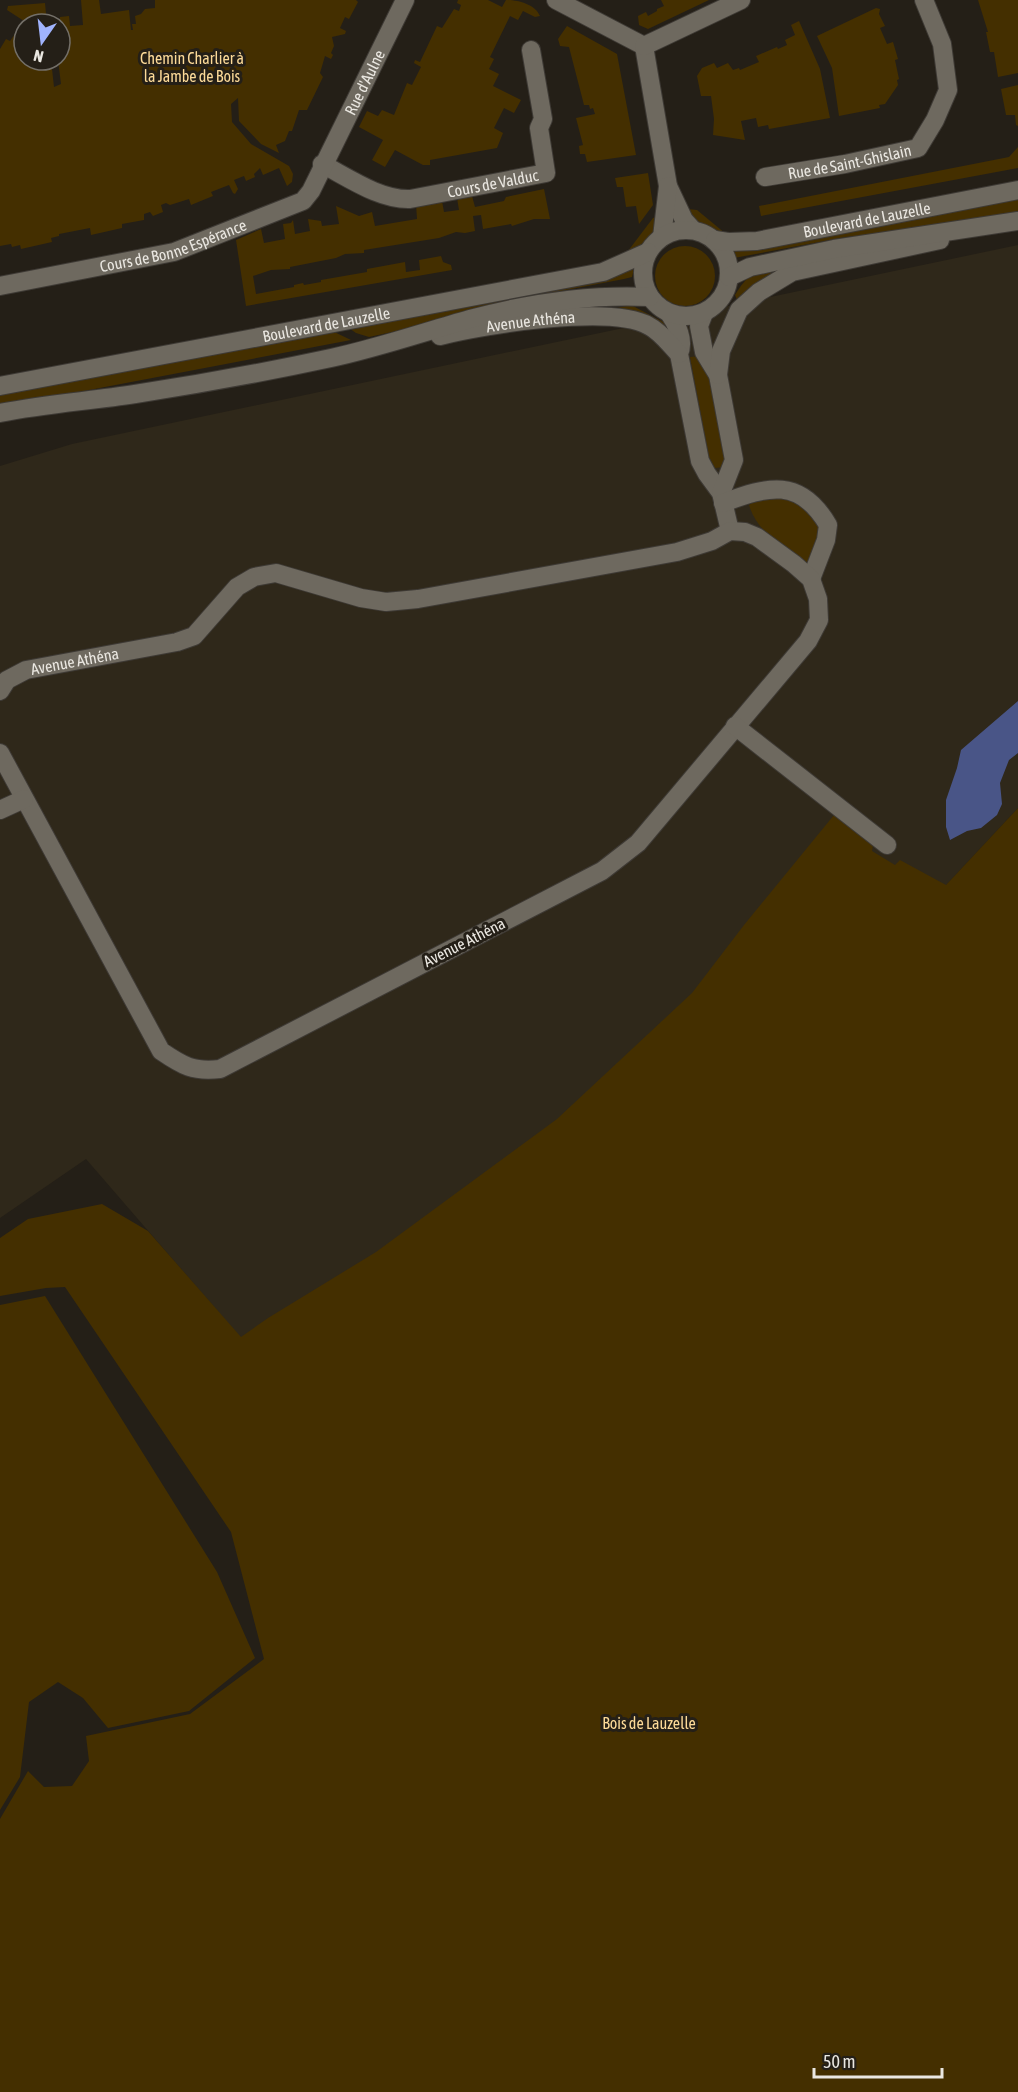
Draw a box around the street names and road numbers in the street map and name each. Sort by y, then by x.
street label: Rue d'Aulne [341,47,388,118]
street label: Rue de Saint-Ghislain [787,141,913,182]
street label: Cours de Valduc [446,166,540,201]
street label: Boulevard de Lauzelle [802,198,932,241]
street label: Cours de Bonne Espérance [98,215,249,275]
street label: Boulevard de Lauzelle [261,303,391,345]
street label: Avenue Athéna [485,308,576,335]
street label: Avenue Athéna [29,644,120,678]
street label: Avenue Athéna [420,914,508,970]

